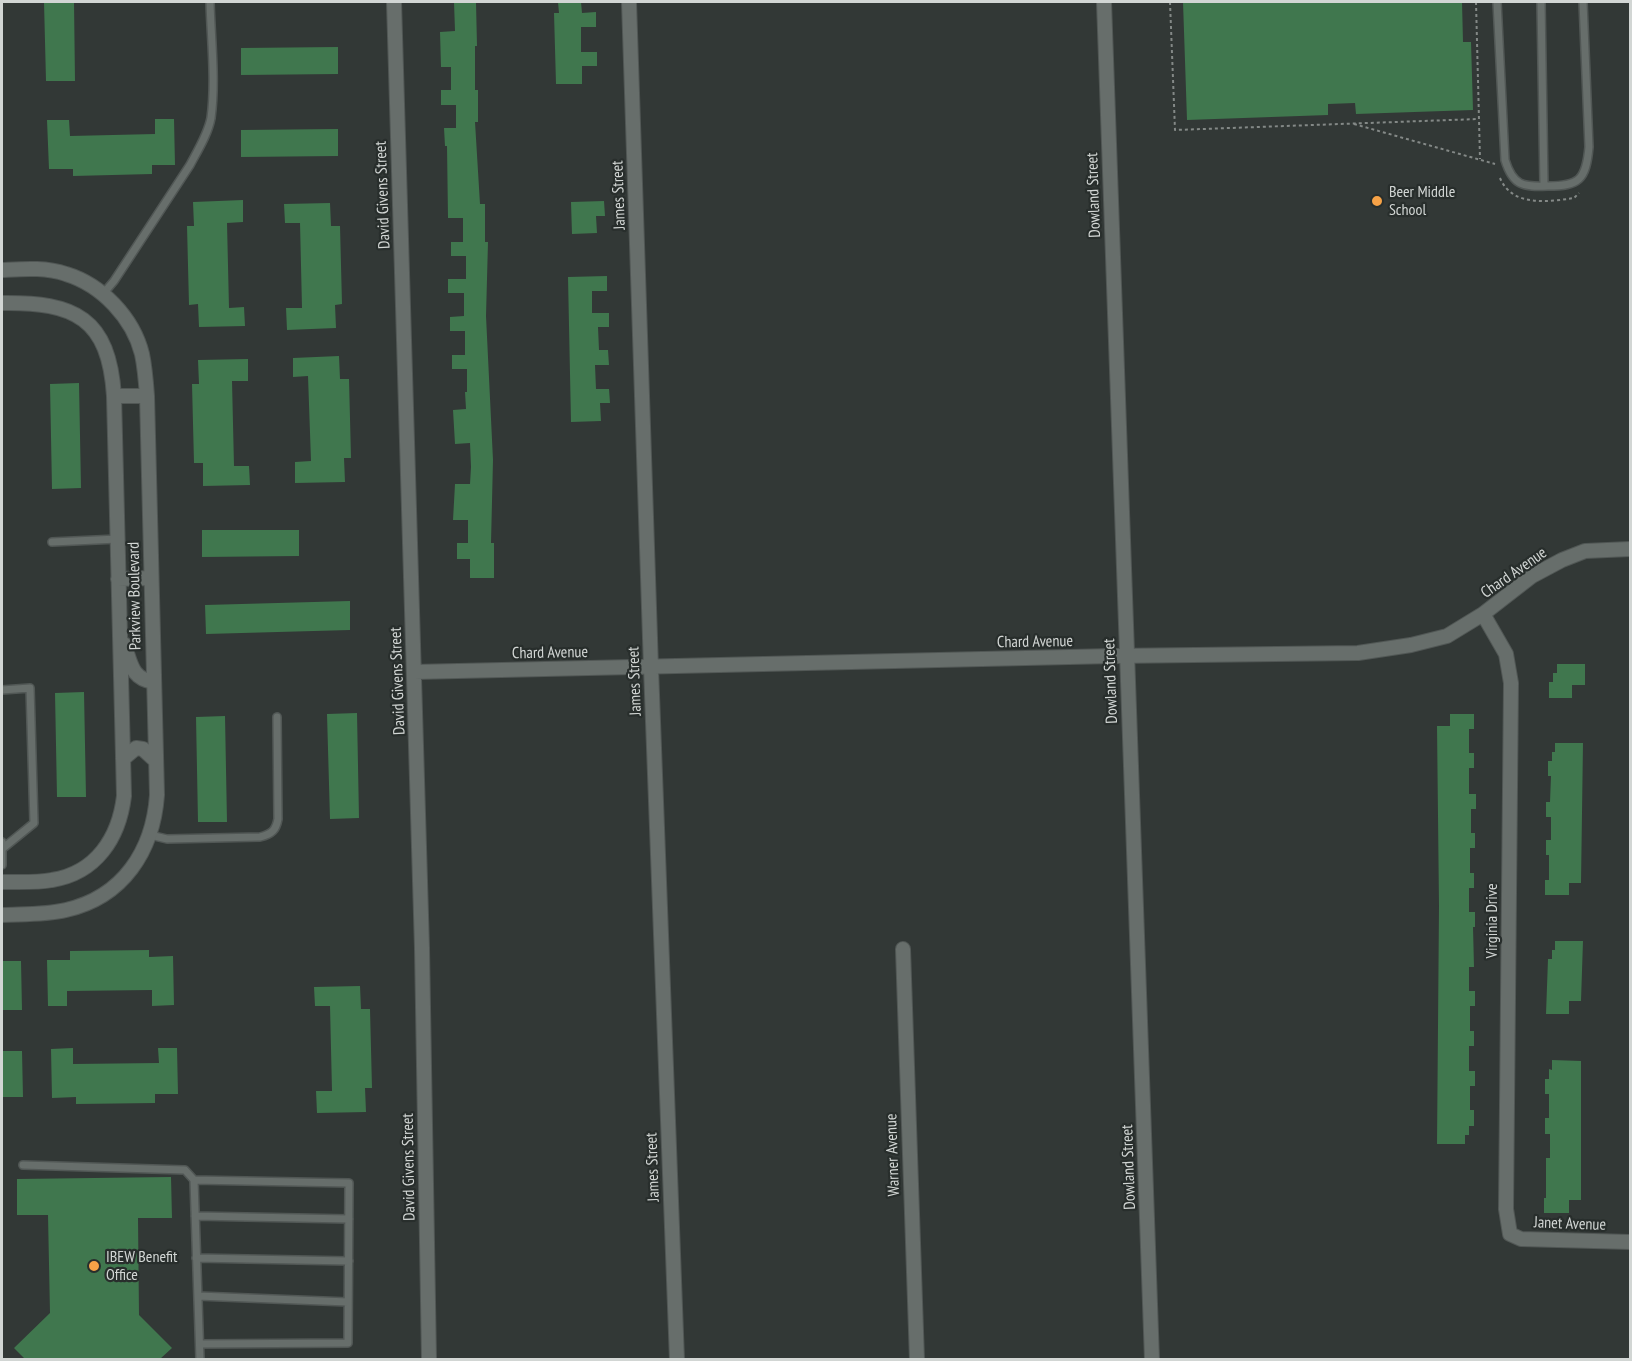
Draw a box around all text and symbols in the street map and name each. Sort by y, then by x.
street label: David Givens Street [372,141,394,249]
street label: Dowland Street [1083,152,1105,238]
street label: James Street [608,160,630,230]
place label: Beer Middle School [1389,182,1455,220]
marker: Beer Middle School [1370,194,1384,208]
street label: Parkview Boulevard [124,542,146,650]
street label: Chard Avenue [1477,543,1551,603]
street label: David Givens Street [387,627,409,735]
street label: Chard Avenue [997,632,1073,652]
street label: Dowland Street [1100,638,1122,724]
street label: Chard Avenue [512,643,588,663]
street label: James Street [624,646,646,716]
street label: Virginia Drive [1482,883,1502,959]
street label: David Givens Street [398,1113,420,1221]
street label: Warner Avenue [882,1113,904,1197]
street label: Dowland Street [1118,1124,1140,1210]
street label: James Street [642,1132,664,1202]
street label: Janet Avenue [1534,1213,1606,1235]
place label: IBEW Benefit Office [106,1247,177,1285]
marker: IBEW Benefit Office [87,1259,101,1273]

